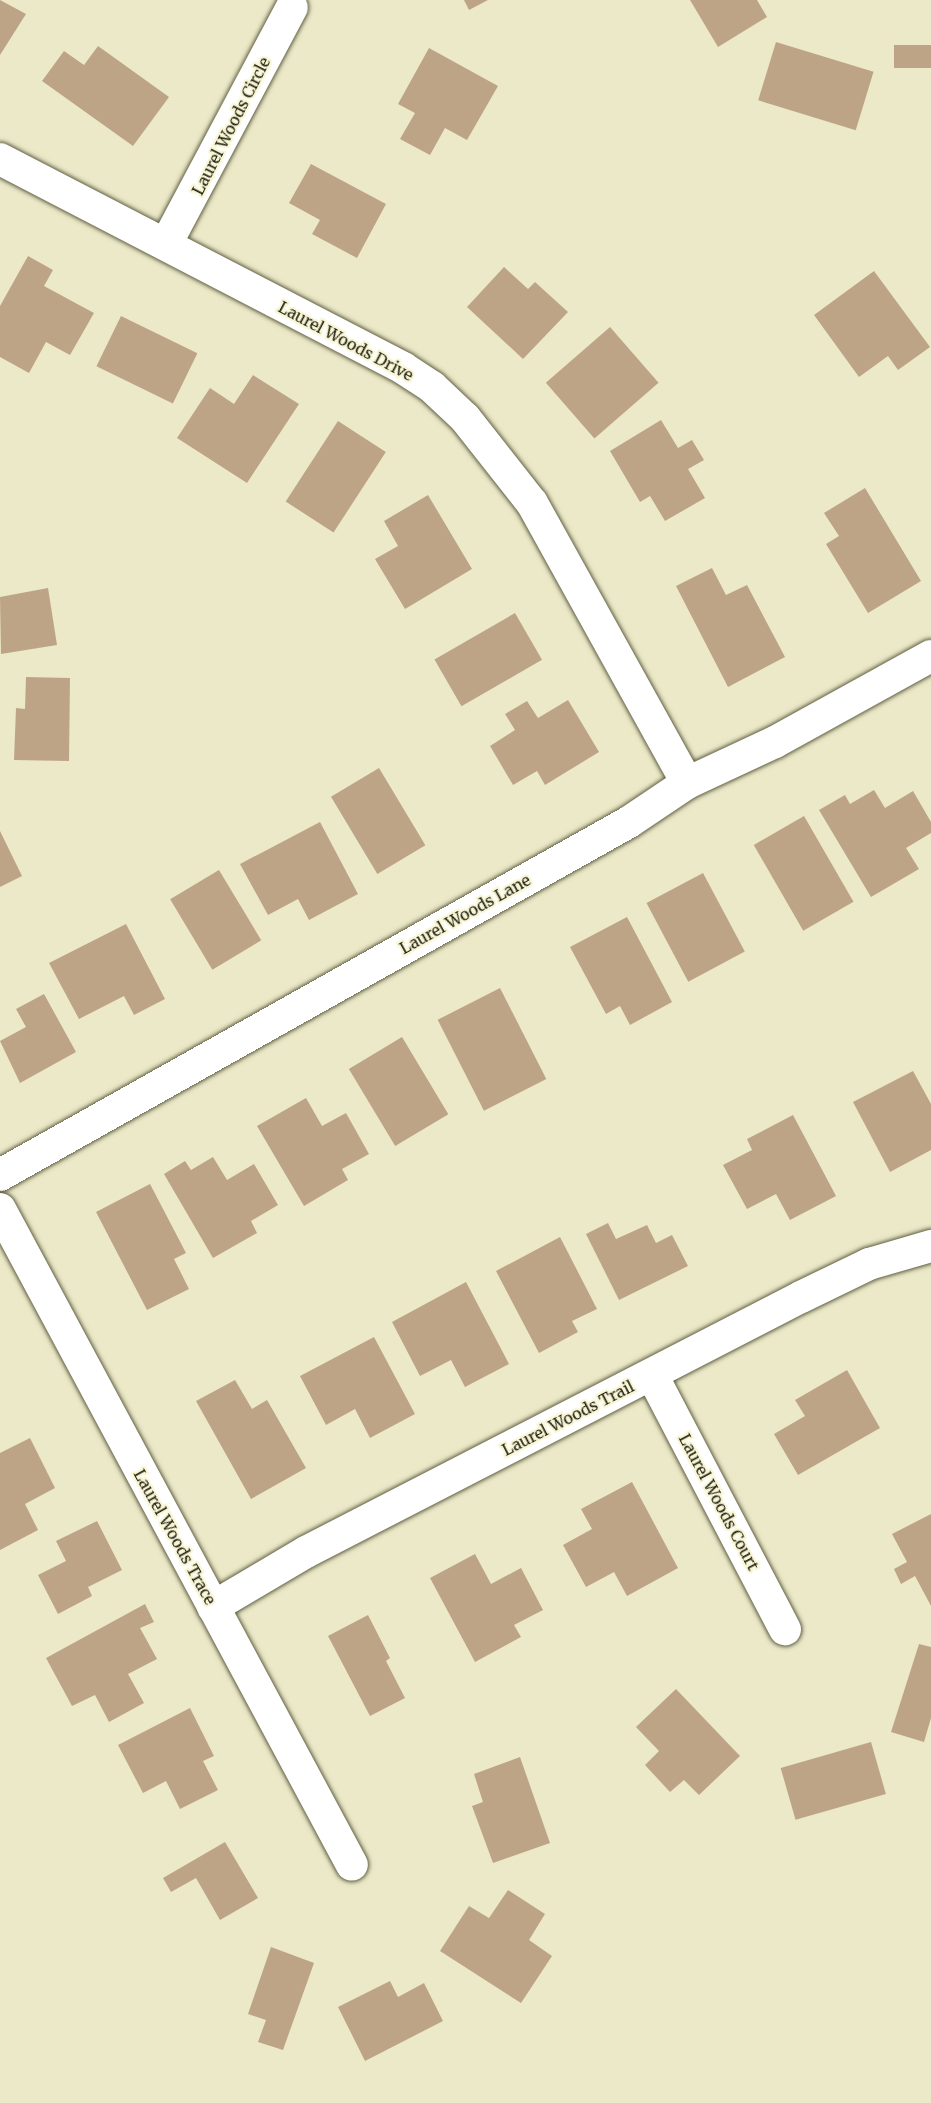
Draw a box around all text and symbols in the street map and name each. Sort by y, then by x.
street label: Laurel Woods Circle [188,54,274,198]
street label: Laurel Woods Drive [275,297,417,385]
street label: Laurel Woods Lane [396,870,534,958]
street label: Laurel Woods Trail [499,1376,637,1460]
street label: Laurel Woods Court [675,1431,763,1573]
street label: Laurel Woods Trace [130,1466,220,1608]

